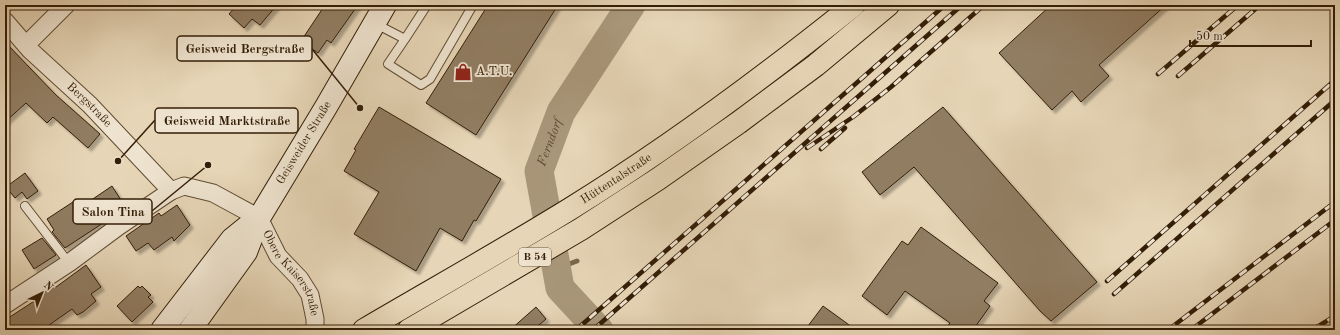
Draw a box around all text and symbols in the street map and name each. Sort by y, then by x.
scale bar [1190,22,1311,48]
text: 50 m [1196,30,1223,43]
callout: Geisweid Bergstraße [177,36,312,61]
text: Geisweid Bergstraße [185,43,305,56]
shop icon: A.T.U. [453,62,473,82]
place label: A.T.U. [476,66,512,78]
street label: Bergstraße [64,81,114,130]
street label: Geisweider Straße [275,99,334,187]
callout: Geisweid Marktstraße [155,108,298,133]
water label: Ferndorf [535,114,566,169]
text: Geisweid Marktstraße [164,115,290,128]
street label: Hüttentalstraße [579,152,654,207]
callout: Salon Tina [73,199,152,224]
text: Salon Tina [81,206,145,219]
street label: Obere Kaiserstraße [260,228,320,317]
road number: B 54 [519,248,551,266]
north arrow [22,273,62,313]
text: N [41,280,55,294]

